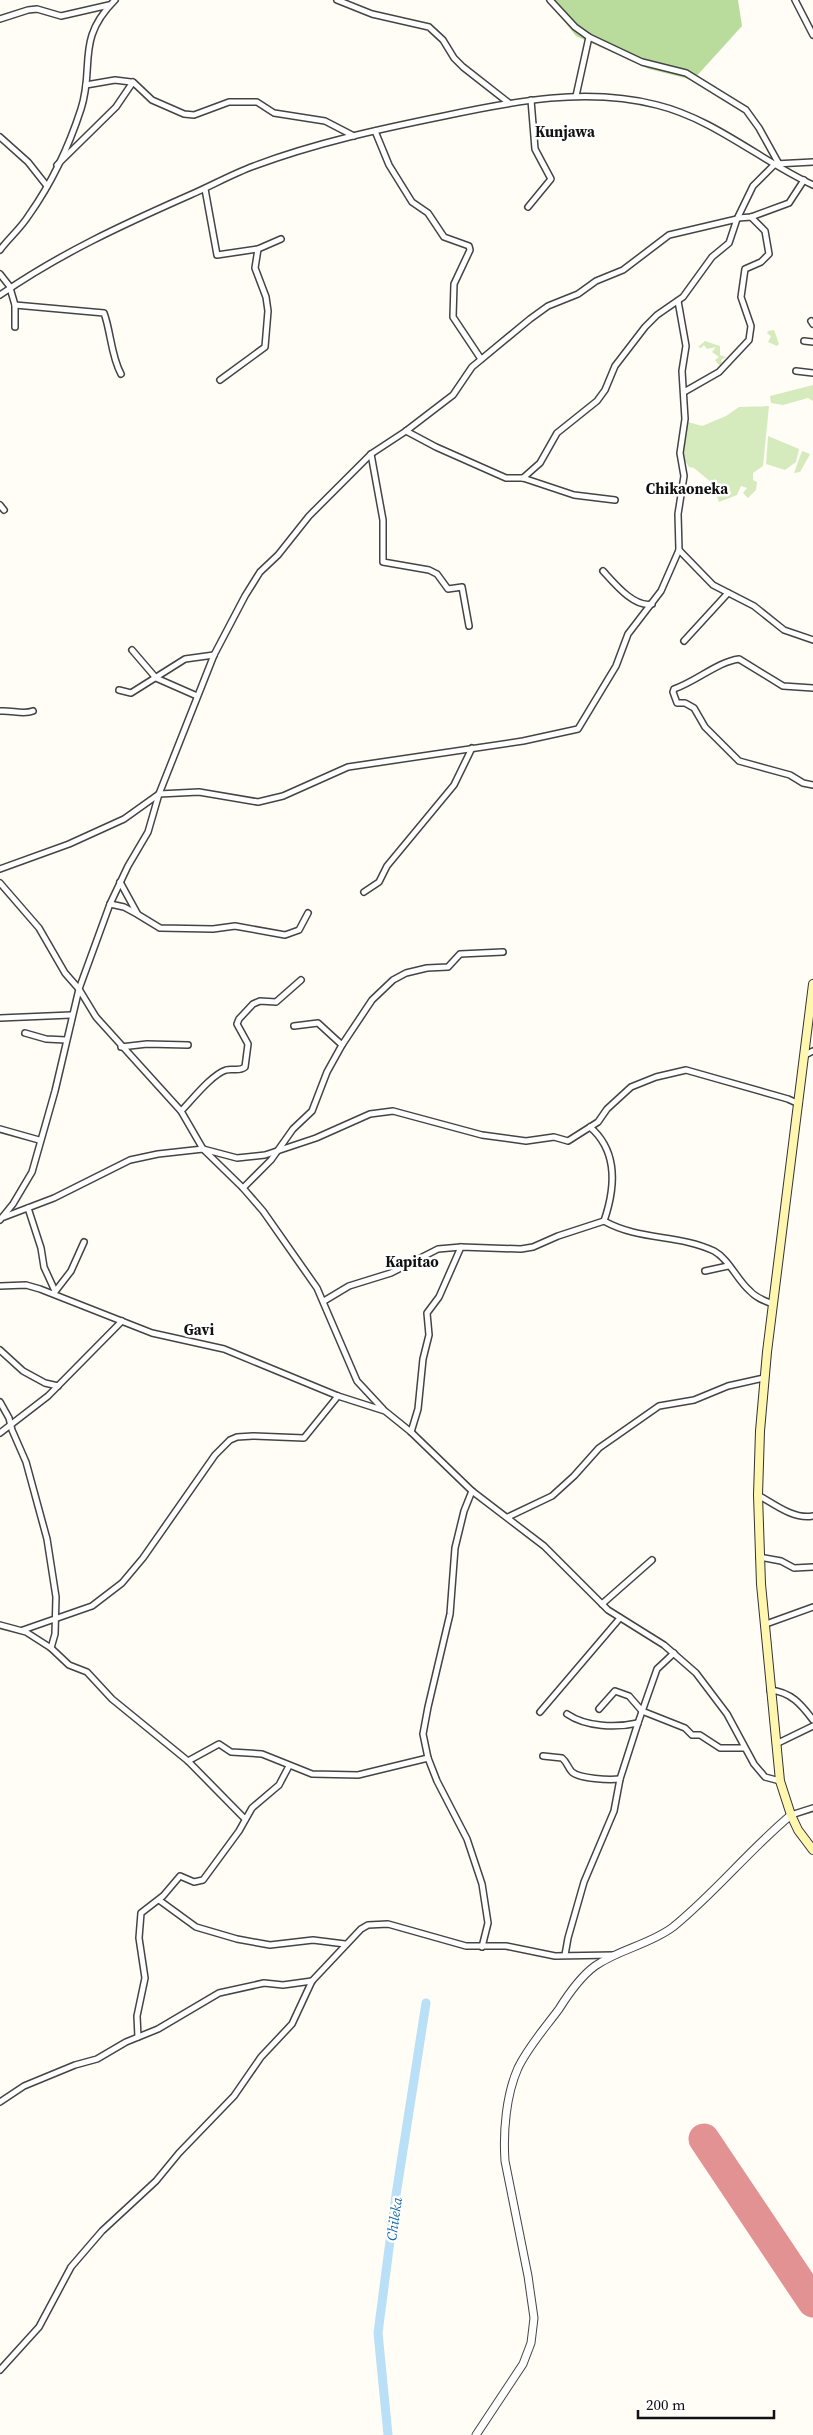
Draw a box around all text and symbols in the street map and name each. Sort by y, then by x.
district label: Kunjawa [535,121,596,142]
district label: Chikaoneka [646,478,729,499]
district label: Kapitao [385,1251,439,1272]
district label: Gavi [184,1319,214,1340]
water label: Chileka [381,2195,407,2242]
scale bar [638,2388,774,2420]
text: 200 m [646,2394,686,2415]

